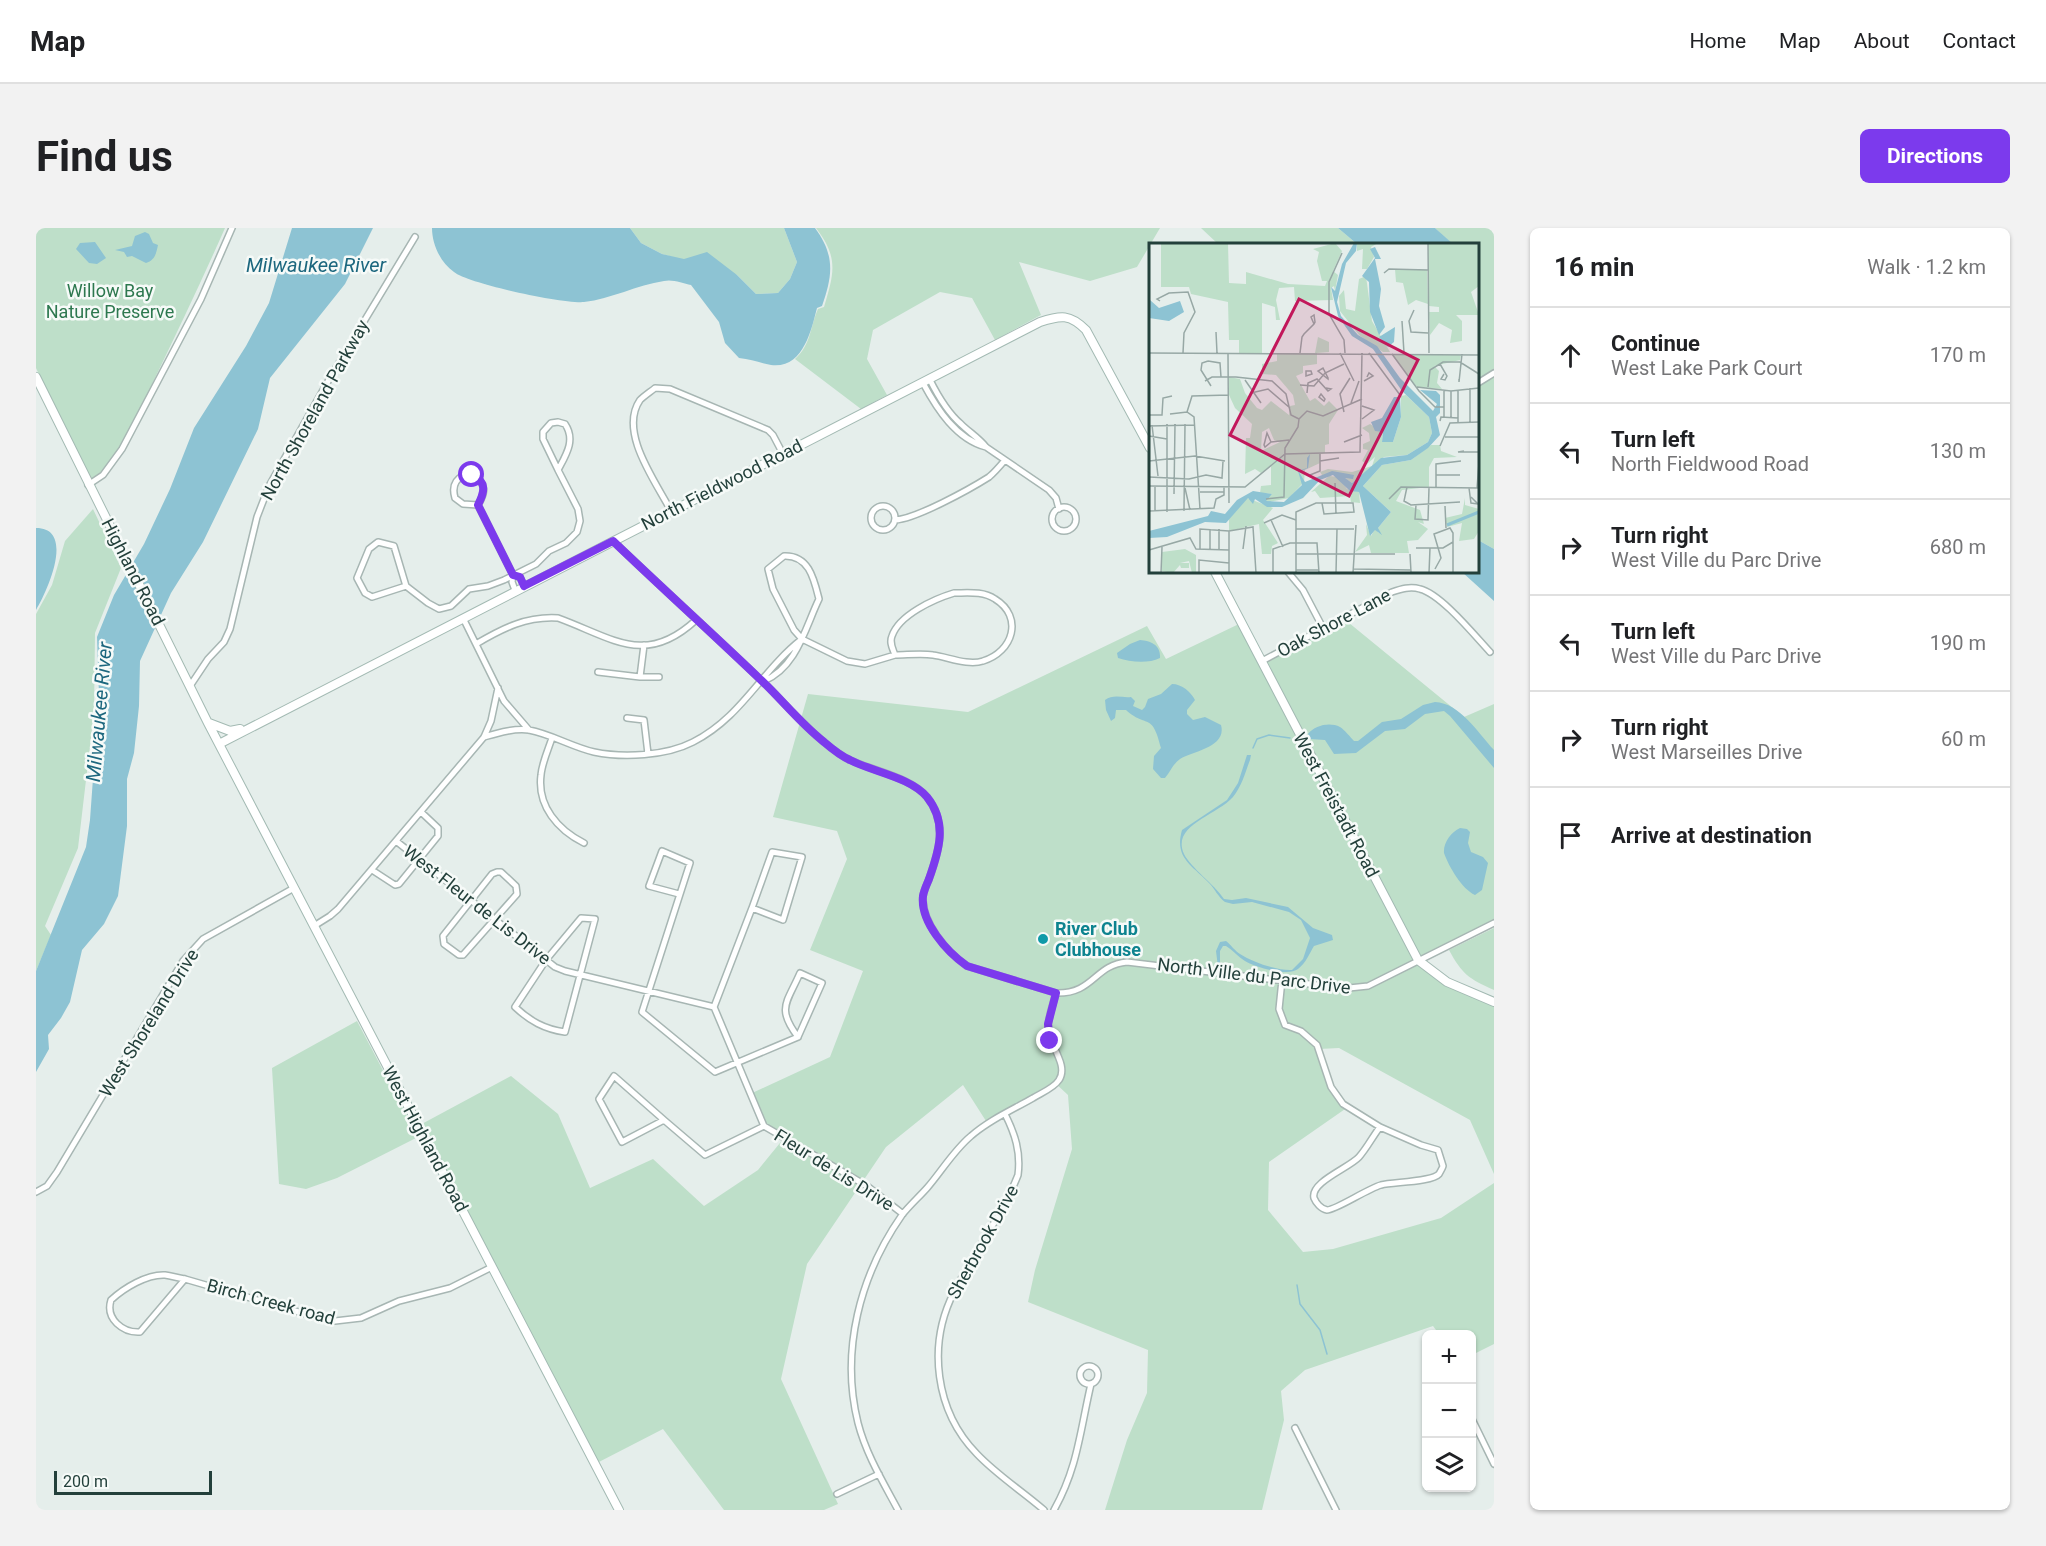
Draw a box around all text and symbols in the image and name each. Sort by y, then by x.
text: Map [30,25,85,58]
text: Home [1690,29,1746,53]
text: Map [1779,29,1821,53]
text: About [1854,29,1910,53]
text: Contact [1943,29,2016,53]
button: Directions [1860,129,2010,183]
text: Find us [36,132,173,181]
inset map [1149,243,1479,573]
text: 16 min [1554,252,1634,282]
water label: Milwaukee River [246,253,387,277]
text: Walk · 1.2 km [1867,255,1986,279]
park label: Willow Bay Nature Preserve [46,280,174,322]
street label: North Shoreland Parkway [256,315,373,504]
text: Continue [1611,331,1700,356]
icon: ahead [1554,339,1587,372]
text: 170 m [1930,343,1986,367]
text: West Lake Park Court [1611,356,1803,380]
text: Turn left [1611,427,1695,452]
street label: North Fieldwood Road [638,435,806,534]
icon: left [1554,435,1587,468]
text: 130 m [1930,439,1986,463]
text: North Fieldwood Road [1611,452,1809,476]
route start [458,461,484,487]
street label: Highland Road [97,515,169,629]
text: Turn right [1611,523,1708,548]
icon: right [1554,531,1587,564]
text: 680 m [1930,535,1986,559]
text: West Ville du Parc Drive [1611,548,1821,572]
street label: Oak Shore Lane [1273,584,1394,661]
text: Turn left [1611,619,1695,644]
icon: left [1554,627,1587,660]
text: 190 m [1930,631,1986,655]
water label: Milwaukee River [81,640,117,783]
text: West Ville du Parc Drive [1611,644,1821,668]
text: Turn right [1611,715,1708,740]
icon: right [1554,723,1587,756]
text: 60 m [1941,727,1986,751]
street label: West Freistadt Road [1289,729,1384,881]
text: West Marseilles Drive [1611,740,1802,764]
icon: arrive [1554,819,1587,852]
text: Arrive at destination [1611,823,1812,848]
street label: West Fleur de Lis Drive [399,840,555,969]
place label: River Club Clubhouse [1055,918,1141,960]
marker: River Club Clubhouse [1036,932,1050,946]
street label: West Shoreland Drive [95,945,203,1101]
street label: North Ville du Parc Drive [1156,953,1352,998]
route end [1036,1027,1062,1053]
street label: West Highland Road [378,1062,473,1215]
street label: Fleur de Lis Drive [771,1124,898,1215]
street label: Sherbrook Drive [943,1181,1022,1302]
street label: Birch Creek road [205,1274,338,1329]
map controls [1422,1330,1476,1492]
button: + [1422,1330,1476,1384]
button: − [1422,1384,1476,1438]
button: layers [1422,1438,1476,1492]
scale bar [54,1468,212,1496]
text: 200 m [63,1472,108,1491]

